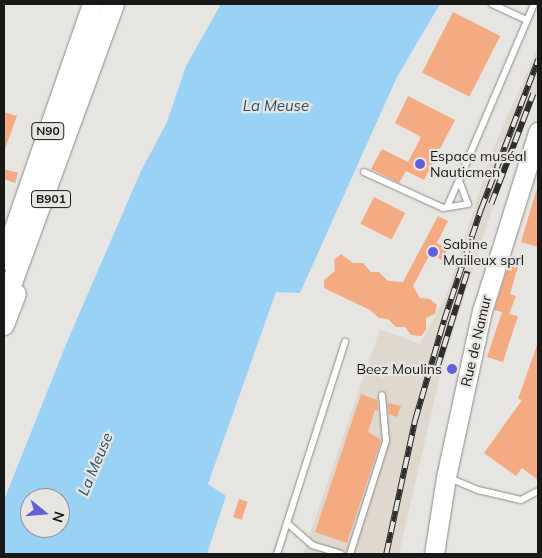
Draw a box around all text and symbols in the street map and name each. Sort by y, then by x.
water label: La Meuse [243,97,309,115]
road number: N90 [30,122,66,140]
place label: Espace muséal Nauticmen [430,148,527,180]
marker: Espace muséal Nauticmen [414,158,426,170]
road number: B901 [31,190,71,208]
place label: Sabine Mailleux sprl [443,236,524,268]
marker: Sabine Mailleux sprl [427,246,439,258]
street label: Rue de Namur [457,294,495,388]
place label: Beez Moulins [356,361,442,377]
marker: Beez Moulins [446,363,458,375]
water label: La Meuse [74,430,116,498]
north arrow [20,488,70,538]
text: N [48,509,69,525]

